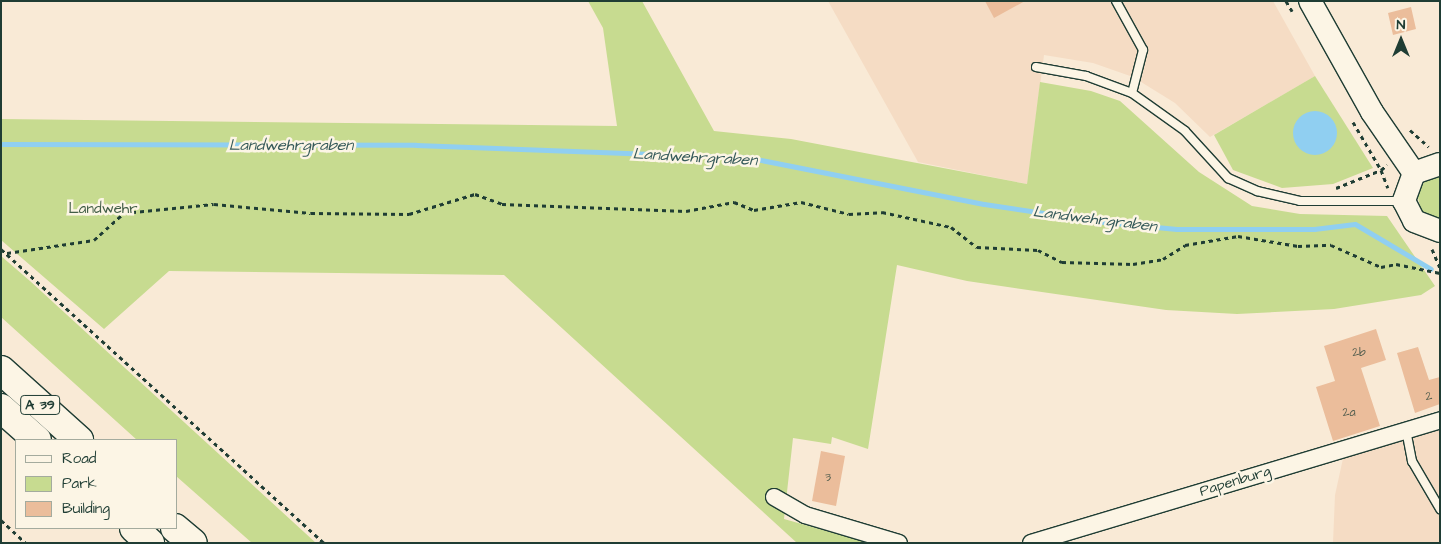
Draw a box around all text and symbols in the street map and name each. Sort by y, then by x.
north arrow [1376,15,1426,65]
text: N [1397,15,1405,35]
water label: Landwehrgraben [229,135,353,155]
water label: Landwehrgraben [632,144,758,170]
park label: Landwehr [68,200,138,218]
water label: Landwehrgraben [1032,202,1158,236]
house number: 2b [1352,346,1366,360]
house number: 2 [1426,390,1432,404]
road number: A 39 [20,394,60,416]
house number: 2a [1343,406,1355,420]
legend [15,439,178,529]
text: Road [62,448,96,469]
street label: Papenburg [1197,462,1273,500]
house number: 3 [825,471,831,485]
text: Park [62,473,97,494]
text: Building [62,498,110,519]

